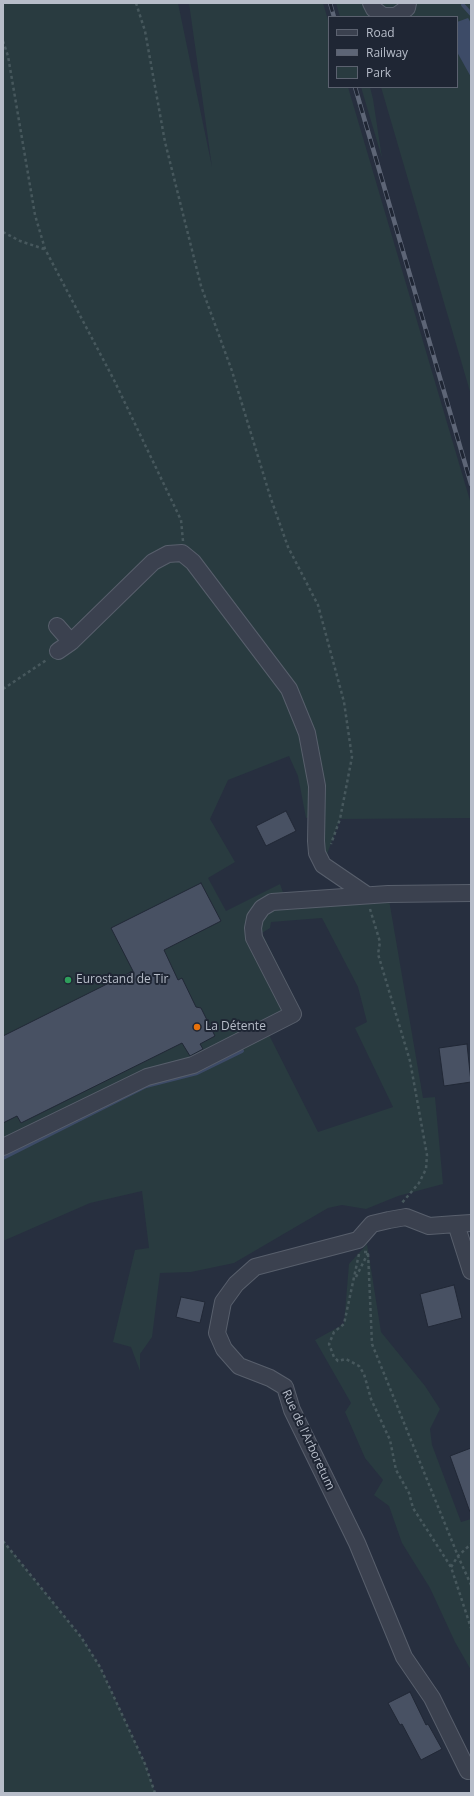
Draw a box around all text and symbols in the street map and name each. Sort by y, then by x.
legend [328,16,458,88]
text: Road [366,24,395,41]
text: Railway [366,44,408,61]
text: Park [366,64,391,81]
place label: Eurostand de Tir [76,973,168,987]
marker: Eurostand de Tir [63,975,73,985]
place label: La Détente [205,1020,266,1034]
marker: La Détente [192,1022,202,1032]
street label: Rue de l'Arboretum [278,1388,338,1492]

